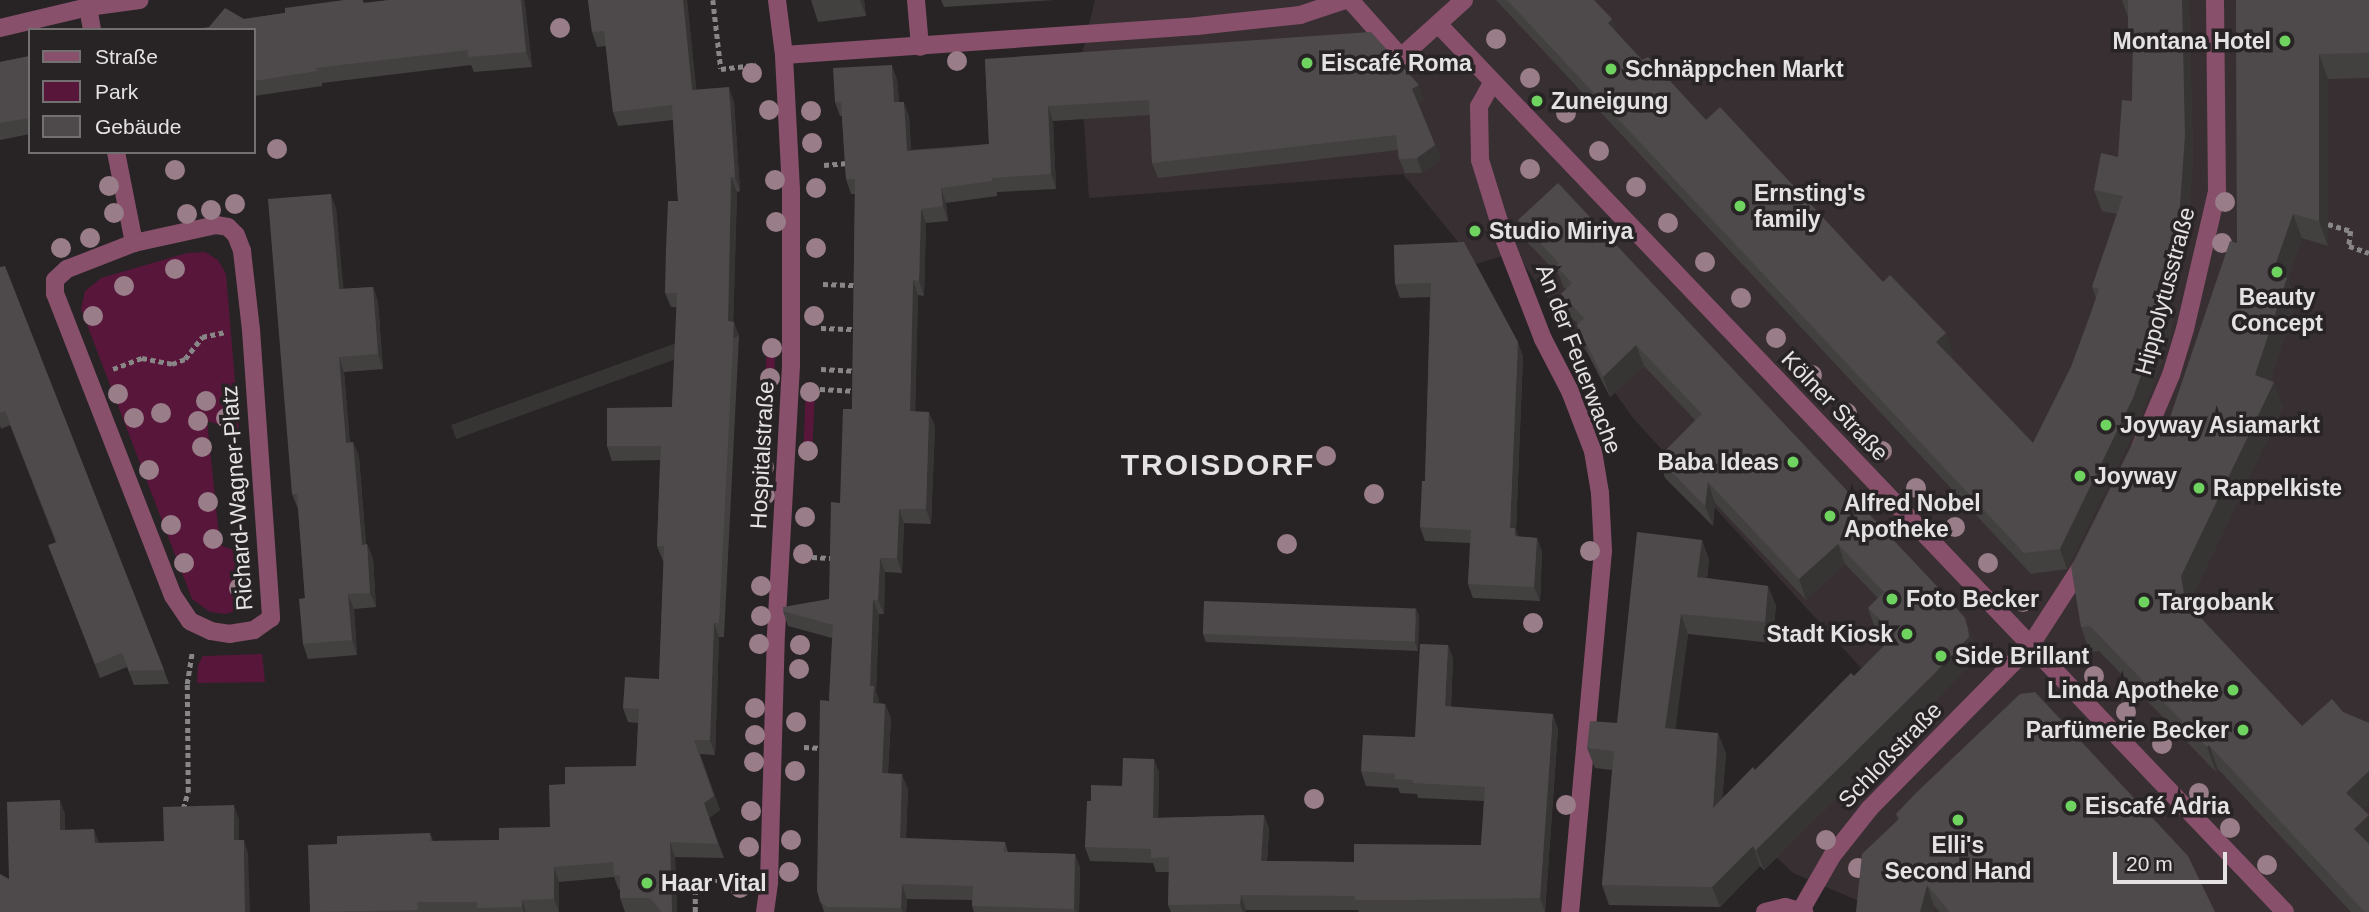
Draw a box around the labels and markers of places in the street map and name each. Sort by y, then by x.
place label: Montana Hotel [2113,27,2271,55]
marker: Montana Hotel [2277,33,2293,49]
place label: Eiscafé Roma [1321,49,1472,77]
marker: Eiscafé Roma [1299,55,1315,71]
place label: Schnäppchen Markt [1625,55,1844,83]
marker: Schnäppchen Markt [1603,61,1619,77]
place label: Zuneigung [1551,87,1669,115]
marker: Zuneigung [1529,93,1545,109]
place label: Ernsting's family [1754,179,1866,233]
marker: Ernsting's family [1732,198,1748,214]
place label: Studio Miriya [1489,217,1633,245]
marker: Studio Miriya [1467,223,1483,239]
marker: Beauty Concept [2269,264,2285,280]
place label: Beauty Concept [2231,283,2323,337]
place label: Joyway Asiamarkt [2120,411,2321,439]
marker: Joyway Asiamarkt [2098,417,2114,433]
place label: Baba Ideas [1658,448,1779,476]
marker: Baba Ideas [1785,454,1801,470]
place label: Joyway [2094,462,2177,490]
marker: Joyway [2072,468,2088,484]
place label: Rappelkiste [2213,474,2342,502]
marker: Rappelkiste [2191,480,2207,496]
place label: Alfred Nobel Apotheke [1844,489,1981,543]
marker: Alfred Nobel Apotheke [1822,508,1838,524]
place label: Foto Becker [1906,585,2039,613]
place label: Targobank [2158,588,2274,616]
marker: Foto Becker [1884,591,1900,607]
marker: Targobank [2136,594,2152,610]
place label: Stadt Kiosk [1766,620,1893,648]
marker: Stadt Kiosk [1899,626,1915,642]
place label: Side Brillant [1955,642,2089,670]
marker: Side Brillant [1933,648,1949,664]
place label: Linda Apotheke [2046,676,2219,704]
marker: Linda Apotheke [2225,682,2241,698]
place label: Parfümerie Becker [2026,716,2229,744]
marker: Parfümerie Becker [2235,722,2251,738]
place label: Eiscafé Adria [2085,792,2231,820]
marker: Eiscafé Adria [2063,798,2079,814]
marker: Elli's Second Hand [1950,812,1966,828]
place label: Elli's Second Hand [1885,831,2031,885]
place label: Haar Vital [661,869,767,897]
marker: Haar Vital [639,875,655,891]

